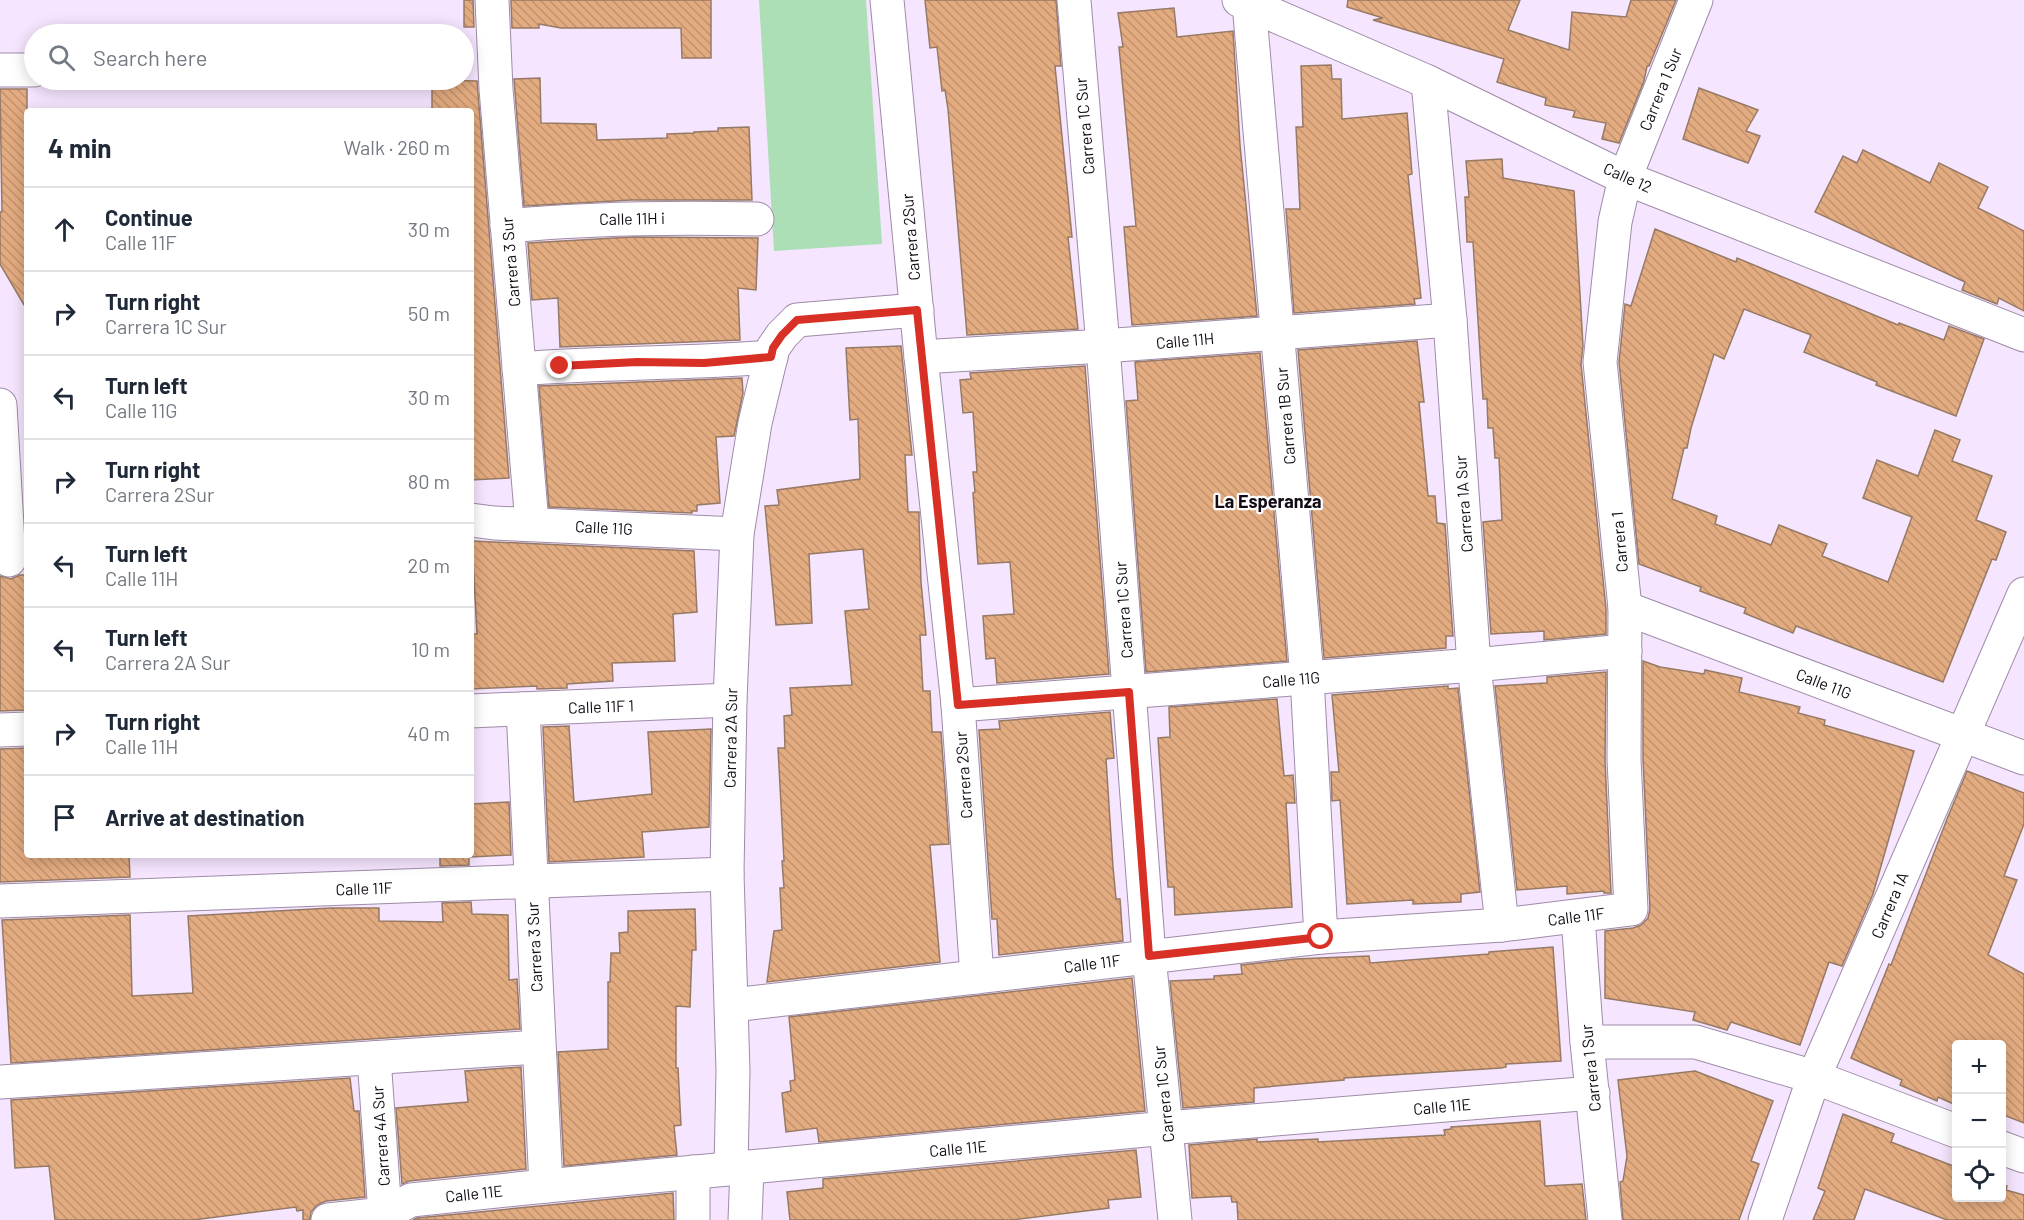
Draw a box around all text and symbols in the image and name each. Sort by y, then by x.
search box [24,24,474,90]
icon: search [45,41,78,74]
text: Search here [93,44,207,70]
street label: Carrera 1 Sur [1635,45,1685,133]
street label: Carrera 1C Sur [1070,77,1098,175]
text: 4 min [48,132,112,163]
text: Walk · 260 m [343,135,450,159]
street label: Calle 12 [1601,158,1655,196]
street label: Carrera 2Sur [897,192,923,281]
text: Continue [105,204,193,230]
street label: Calle 11H i [599,208,665,228]
icon: ahead [48,213,81,246]
street label: Carrera 3 Sur [497,216,523,308]
text: 30 m [408,217,450,241]
text: Calle 11F [105,230,177,254]
text: Turn right [105,288,200,314]
icon: right [48,297,81,330]
text: 50 m [408,301,450,325]
text: Carrera 1C Sur [105,314,227,338]
street label: Calle 11H [1155,328,1215,352]
route end [546,352,572,378]
street label: Carrera 1B Sur [1271,366,1299,465]
text: Turn left [105,372,188,398]
icon: left [48,381,81,414]
text: 30 m [408,385,450,409]
text: Calle 11G [105,398,177,422]
street label: Carrera 1A Sur [1450,455,1476,553]
text: Turn right [105,456,200,482]
icon: right [48,465,81,498]
text: 80 m [408,469,450,493]
text: Carrera 2Sur [105,482,214,506]
district label: La Esperanza [1215,490,1321,512]
street label: Carrera 1 [1607,511,1631,573]
street label: Calle 11G [575,516,633,538]
text: Turn left [105,540,188,566]
icon: left [48,549,81,582]
text: 20 m [407,553,450,577]
street label: Carrera 1C Sur [1110,561,1136,659]
text: Calle 11H [105,566,178,590]
text: Turn left [105,624,188,650]
icon: left [48,633,81,666]
text: 10 m [411,637,450,661]
text: Carrera 2A Sur [105,650,230,674]
street label: Calle 11G [1794,664,1854,702]
street label: Calle 11G [1261,667,1321,691]
street label: Carrera 2A Sur [720,688,740,788]
street label: Calle 11F 1 [568,695,634,717]
text: Turn right [105,708,200,734]
icon: right [48,717,81,750]
text: 40 m [407,721,450,745]
street label: Carrera 2Sur [950,731,976,819]
text: Calle 11H [105,734,178,758]
icon: arrive [48,801,81,834]
text: Arrive at destination [105,804,304,830]
street label: Carrera 1A [1867,869,1912,941]
street label: Calle 11F [335,878,393,898]
street label: Carrera 3 Sur [522,901,546,993]
street label: Calle 11F [1546,903,1606,929]
route start [1307,923,1333,949]
street label: Calle 11F [1062,950,1122,976]
street label: Carrera 1 Sur [1576,1023,1604,1113]
map controls [1952,1040,2006,1202]
button: + [1952,1040,2006,1094]
street label: Carrera 1C Sur [1148,1044,1178,1143]
street label: Carrera 4A Sur [367,1085,393,1187]
street label: Calle 11E [1412,1094,1472,1118]
button: − [1952,1094,2006,1148]
street label: Calle 11E [928,1136,988,1160]
button: locate [1952,1148,2006,1202]
street label: Calle 11E [444,1181,504,1205]

